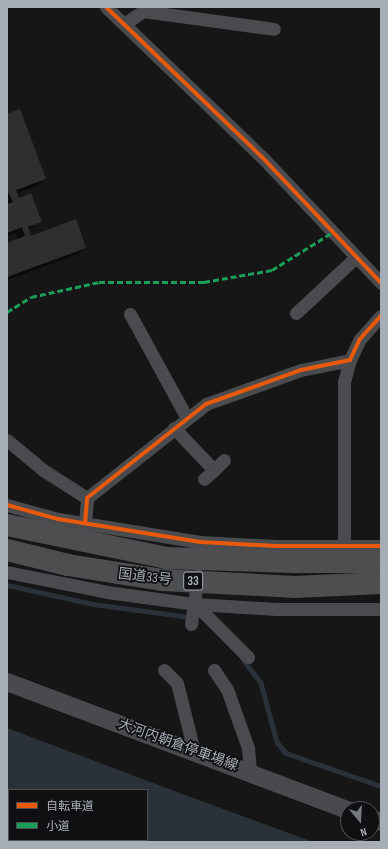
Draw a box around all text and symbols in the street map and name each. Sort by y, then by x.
street label: 国道33号 [117,565,173,589]
road number: 33 [183,570,203,592]
street label: 大河内朝倉停車場線 [116,716,240,774]
legend [8,789,148,841]
text: 自転車道 [46,799,94,814]
north arrow [340,801,380,841]
text: 小道 [46,819,70,834]
text: N [359,825,368,839]

